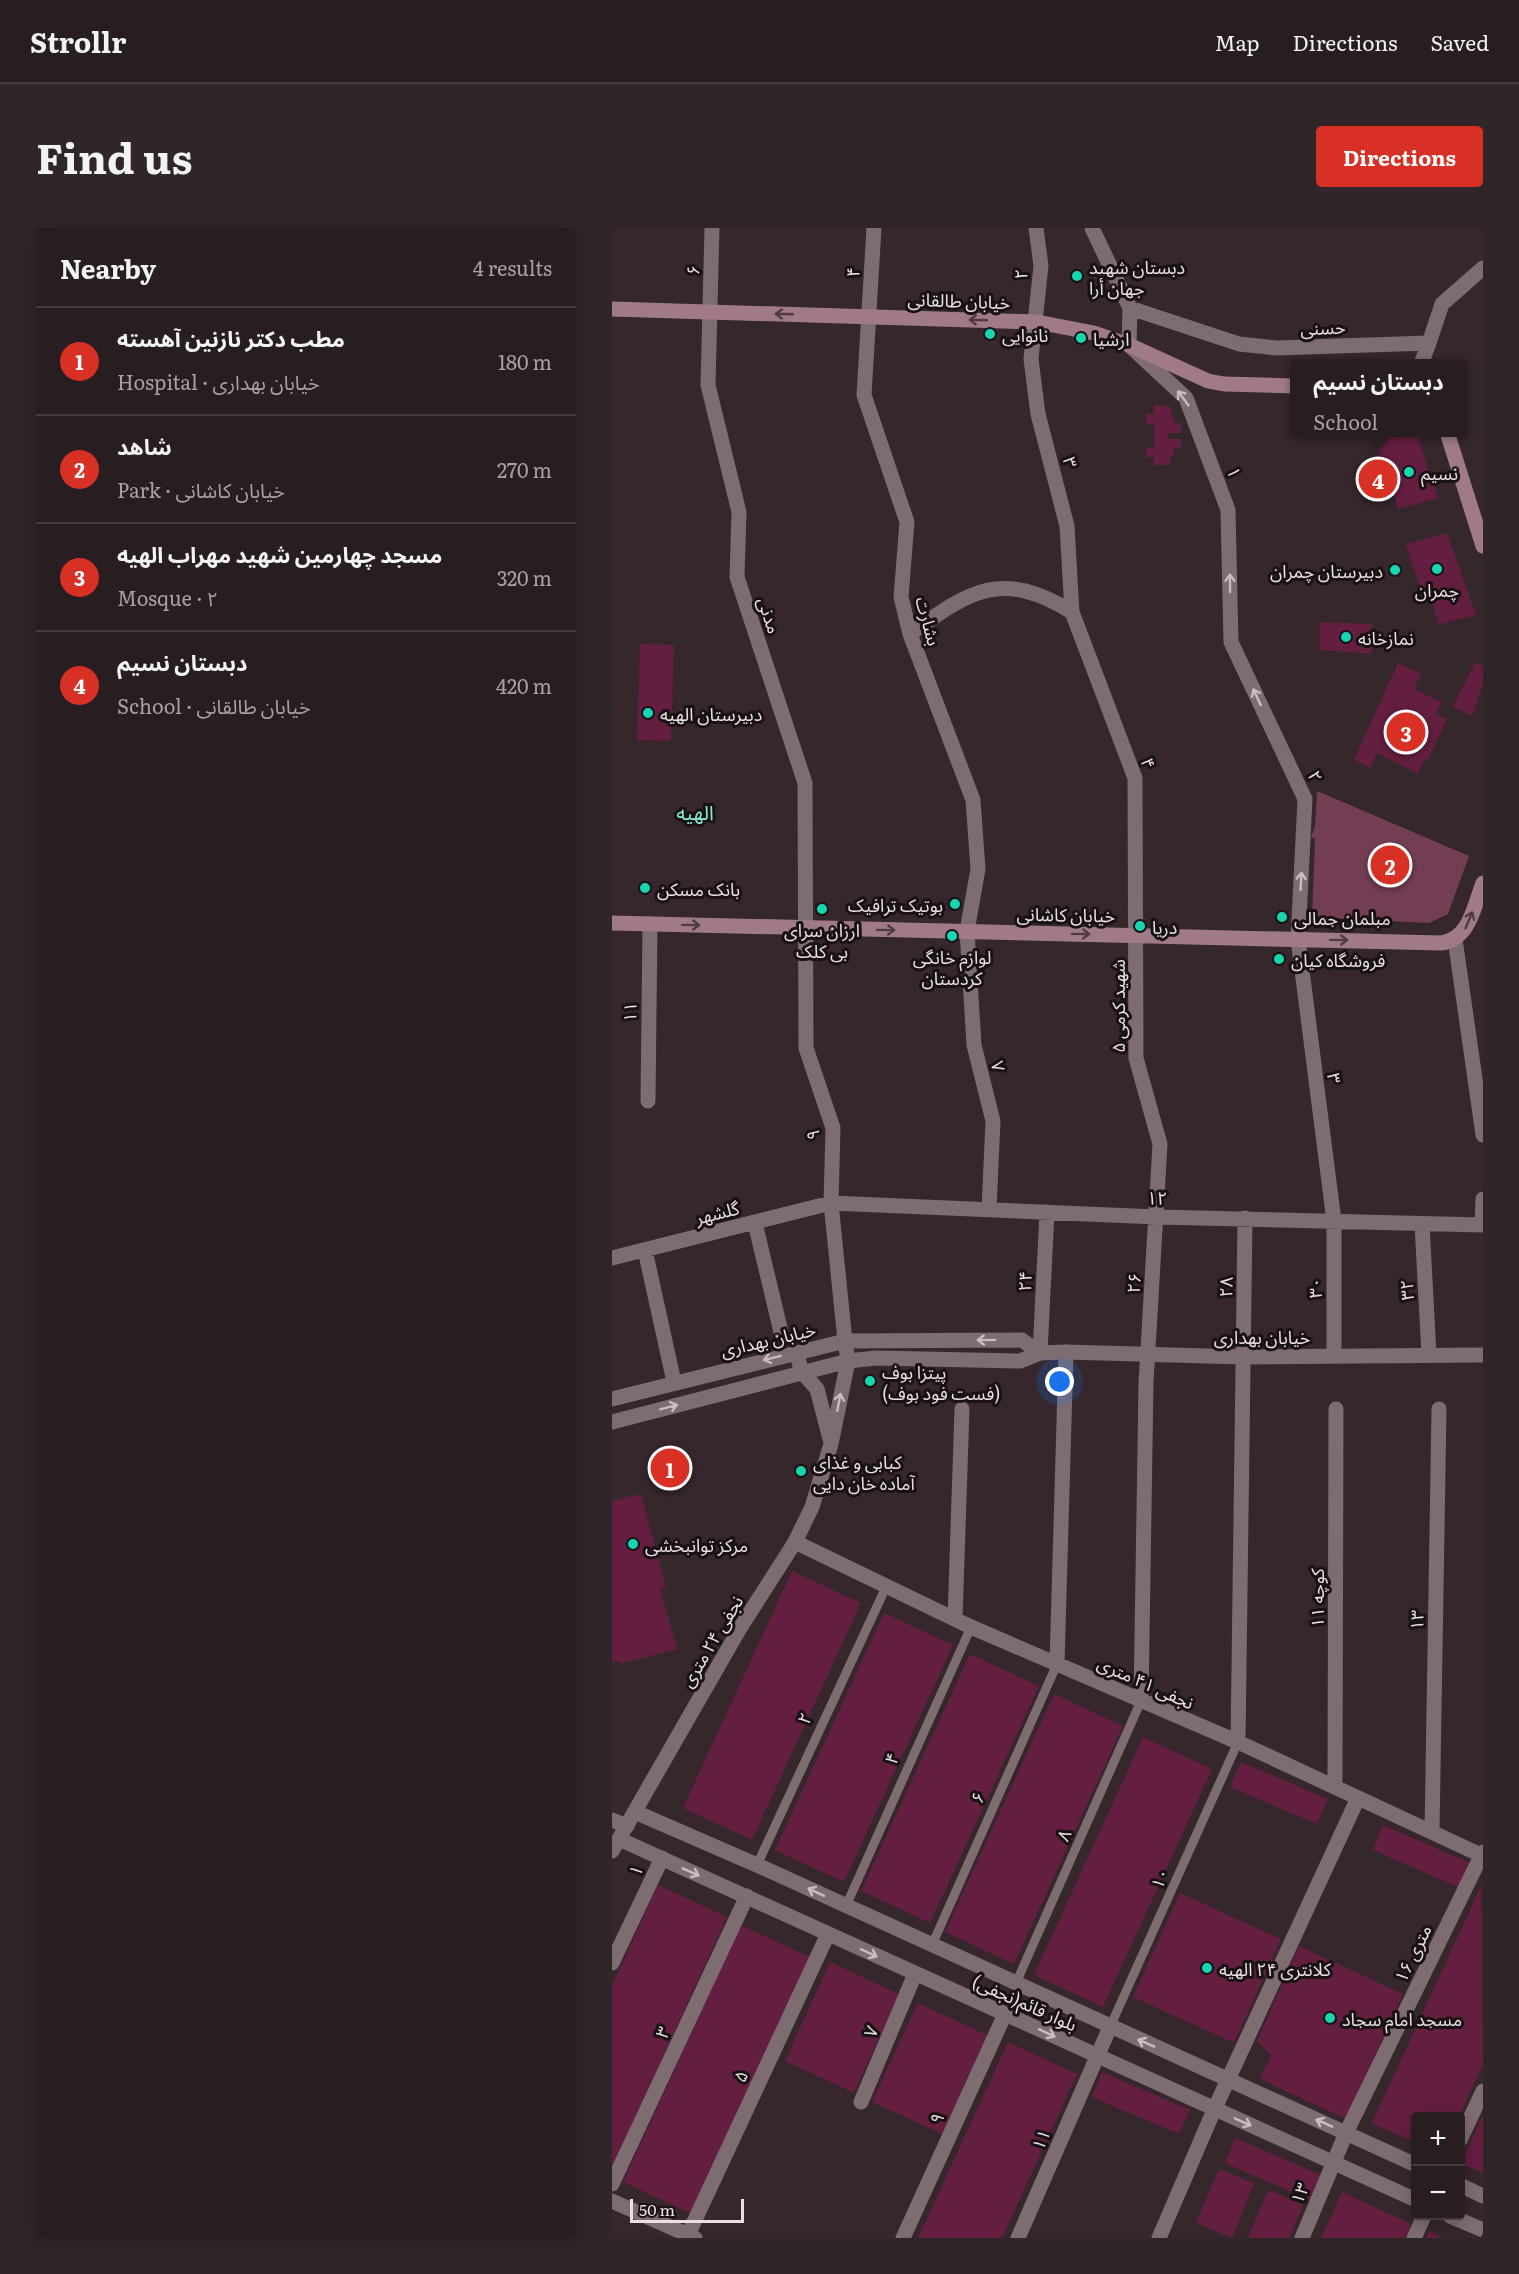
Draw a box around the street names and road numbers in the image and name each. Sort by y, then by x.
street label: ۶ [678,265,706,275]
street label: ۴ [838,266,866,278]
street label: ۲ [1006,268,1034,280]
street label: خیابان طالقانی [907,285,1011,315]
street label: حسنی [1300,313,1346,341]
street label: ۳ [1057,454,1085,470]
street label: ۱ [1221,463,1249,481]
street label: مدنی [751,593,789,637]
street label: بشارت [910,593,948,649]
street label: ۴ [1135,754,1163,772]
street label: ۲ [1302,766,1330,786]
street label: خیابان کاشانی [1016,900,1116,928]
street label: ۵ شهید کرمی [1104,959,1131,1053]
street label: ۱۱ [615,1001,643,1023]
street label: ۷ [985,1058,1013,1074]
street label: ۳ [1321,1071,1349,1085]
street label: ۹ [798,1128,826,1142]
street label: ۱۲ [1146,1183,1168,1211]
street label: گلشهر [691,1193,742,1231]
street label: ۲۴ [1010,1270,1038,1292]
street label: ۲۶ [1119,1272,1147,1294]
street label: ۲۸ [1211,1276,1239,1298]
street label: ۳۰ [1301,1278,1328,1298]
street label: ۳۲ [1392,1279,1420,1301]
street label: خیابان بهداری [718,1315,818,1363]
street label: خیابان بهداری [1214,1323,1310,1350]
street label: کوچه ۱۱ [1303,1568,1330,1628]
street label: نجفی ۲۴ متری [673,1590,749,1692]
street label: ۱۳ [1402,1609,1430,1631]
street label: نجفی ۴۱ متری [1093,1649,1199,1715]
street label: ۲ [790,1708,818,1728]
street label: ۴ [877,1748,905,1768]
street label: ۶ [963,1787,991,1807]
street label: ۸ [1049,1825,1077,1845]
street label: ۱ [621,1860,649,1880]
street label: ۱۰ [1142,1863,1176,1893]
street label: ۱۶ متری [1386,1920,1438,1986]
street label: بلوار قائم(نجفی) [968,1967,1082,2038]
street label: ۷ [856,2021,884,2041]
street label: ۳ [648,2022,676,2042]
street label: ۵ [726,2066,754,2086]
street label: ۹ [922,2108,950,2128]
street label: ۱۱ [1023,2124,1057,2154]
street label: ۱۳ [1283,2178,1315,2208]

